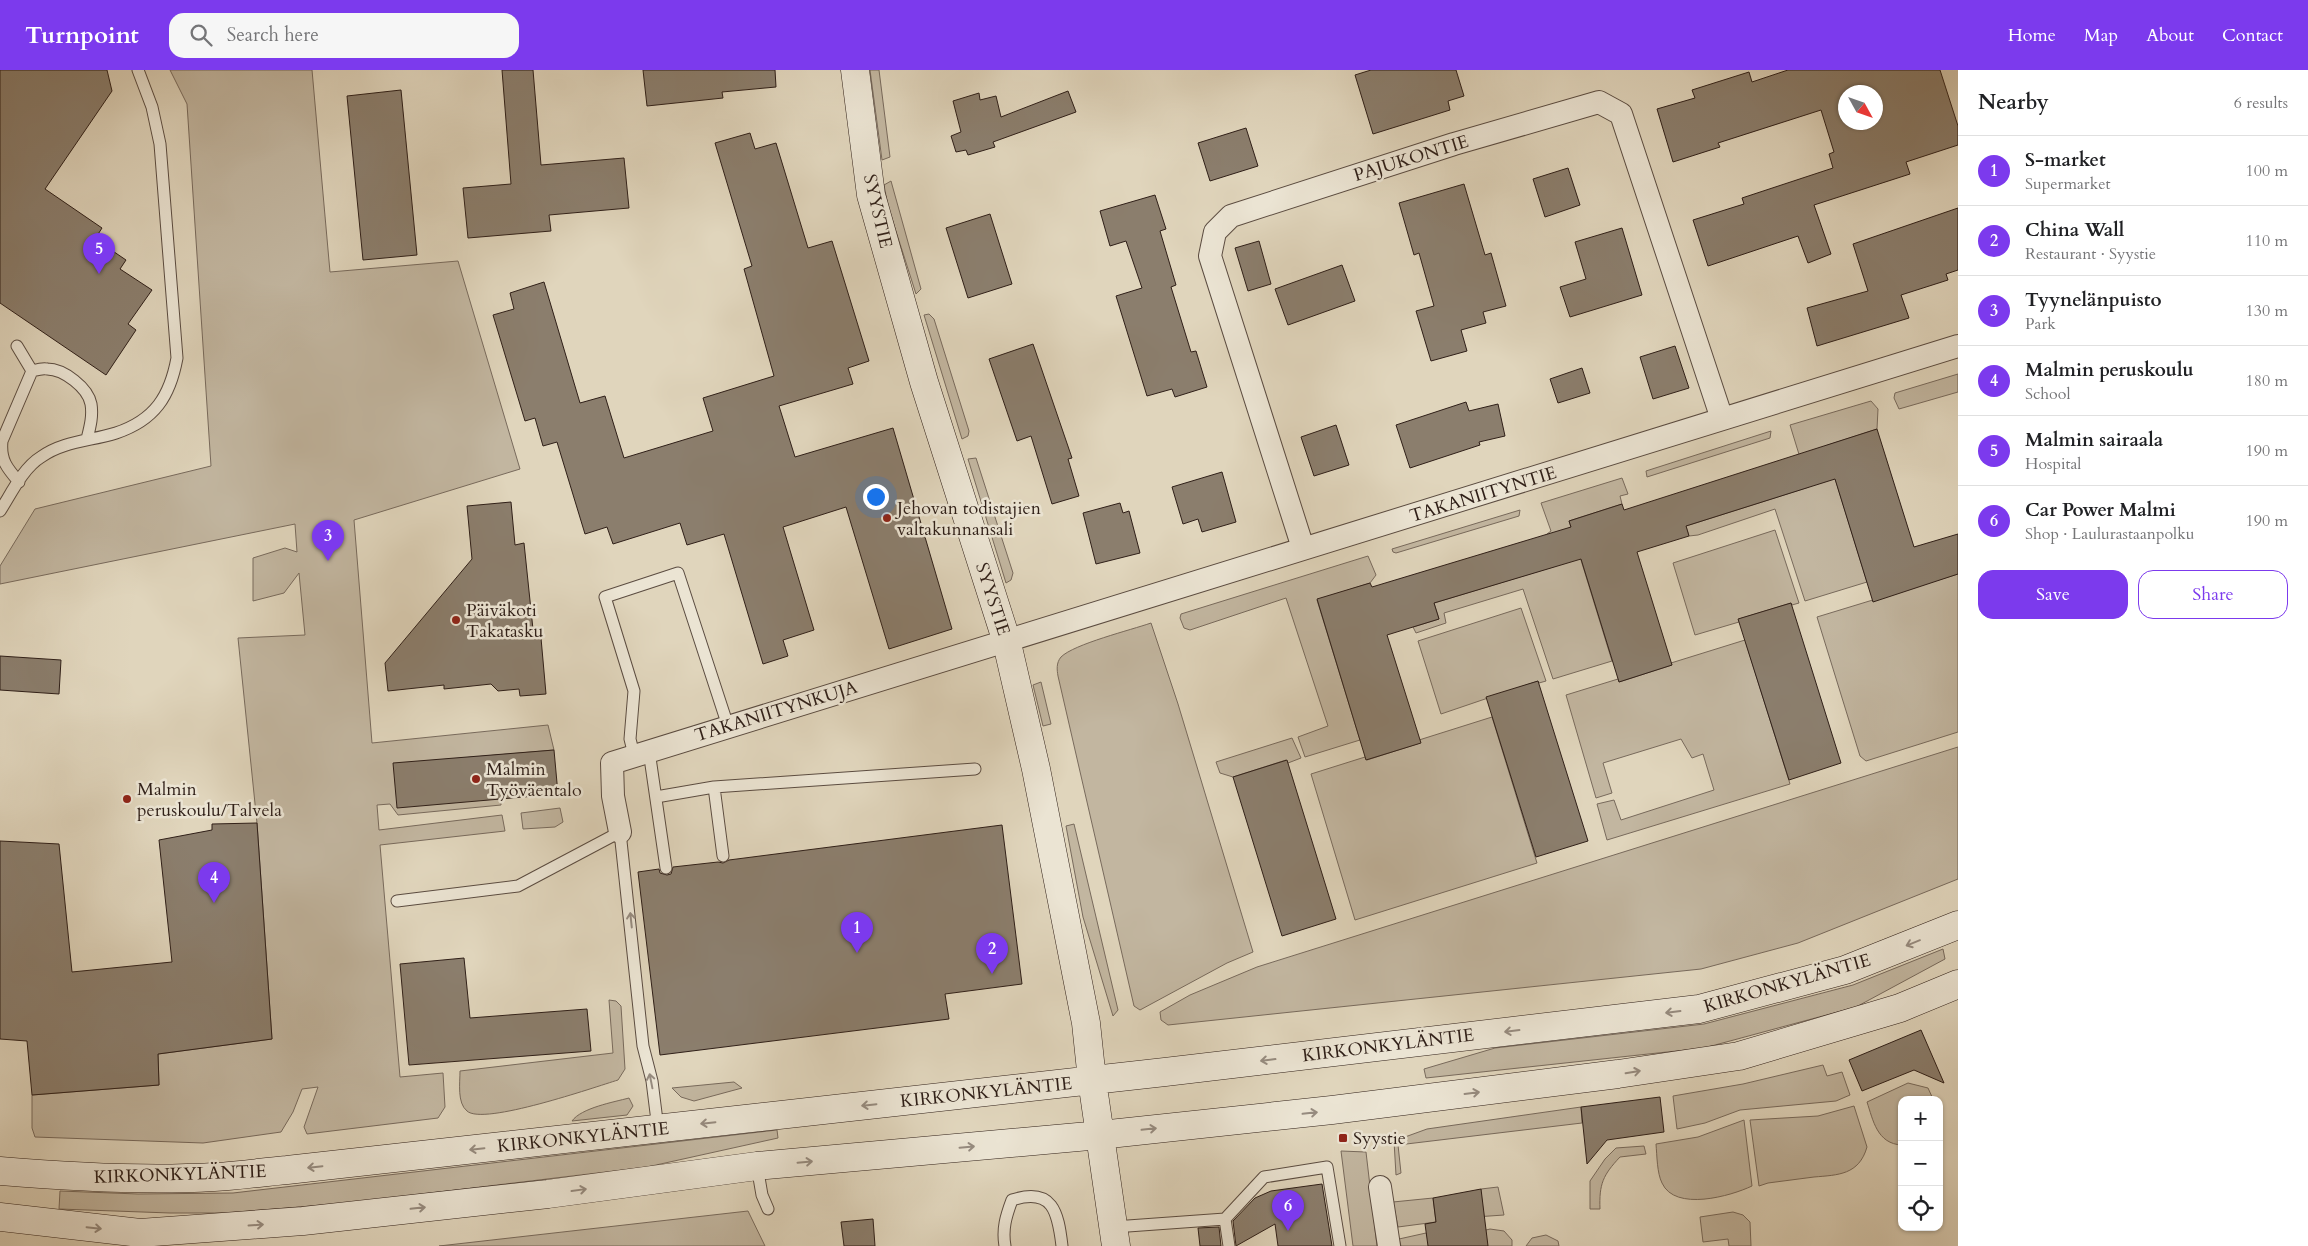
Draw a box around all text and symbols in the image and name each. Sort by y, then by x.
search box [169,13,519,58]
text: Turnpoint [25,19,139,52]
icon: search [187,21,215,49]
text: Search here [227,22,319,48]
text: Home [2008,23,2056,48]
text: Map [2084,23,2118,48]
text: About [2146,23,2194,48]
text: Contact [2222,23,2283,48]
north arrow [1838,85,1883,130]
text: Nearby [1978,88,2049,117]
text: 6 results [2234,92,2288,114]
street label: PAJUKONTIE [1351,129,1472,188]
text: S-market [2025,147,2106,173]
text: 1 [1990,160,1998,182]
text: 100 m [2246,160,2288,182]
street label: SYYSTIE [857,172,898,251]
text: Supermarket [2025,173,2111,195]
text: China Wall [2025,217,2124,243]
text: 2 [1990,230,1998,252]
text: 110 m [2246,230,2288,252]
pin: 5 [83,233,115,274]
text: Restaurant · Syystie [2025,243,2156,265]
text: Tyynelänpuisto [2025,287,2162,313]
text: 3 [1990,300,1998,322]
text: 130 m [2246,300,2288,322]
text: Park [2025,313,2056,335]
text: Malmin peruskoulu [2025,357,2194,383]
text: 4 [1990,370,1998,392]
text: 180 m [2246,370,2288,392]
text: School [2025,383,2070,405]
text: Malmin sairaala [2025,427,2163,453]
text: 5 [1990,440,1998,462]
text: 190 m [2246,440,2288,462]
text: Hospital [2025,453,2081,475]
street label: TAKANIITYNTIE [1407,460,1560,529]
your location [863,484,889,510]
place label: Jehovan todistajien valtakunnansali [894,496,1042,542]
text: Car Power Malmi [2025,497,2176,523]
text: 6 [1990,510,1998,532]
text: 190 m [2246,510,2288,532]
marker: Jehovan todistajien valtakunnansali [881,512,893,524]
pin: 3 [312,520,344,561]
text: Shop · Laulurastaanpolku [2025,523,2195,545]
street label: SYYSTIE [969,559,1016,639]
button: Save [1978,570,2128,619]
button: Share [2138,570,2288,619]
place label: Päiväkoti Takatasku [466,598,544,644]
marker: Päiväkoti Takatasku [450,614,462,626]
street label: TAKANIITYNKUJA [692,675,861,748]
place label: Malmin Työväentalo [486,757,582,803]
marker: Malmin Työväentalo [470,773,482,785]
place label: Malmin peruskoulu/Talvela [137,777,282,823]
marker: Malmin peruskoulu/Talvela [121,793,133,805]
pin: 4 [198,862,230,903]
one-way arrow [626,912,636,928]
pin: 1 [841,912,873,953]
pin: 2 [976,933,1008,974]
one-way arrow [1906,938,1921,948]
street label: KIRKONKYLÄNTIE [1701,948,1874,1019]
one-way arrow [1666,1007,1682,1017]
street label: KIRKONKYLÄNTIE [1301,1023,1475,1068]
one-way arrow [1504,1026,1520,1036]
one-way arrow [1261,1055,1277,1065]
one-way arrow [1624,1066,1640,1076]
street label: KIRKONKYLÄNTIE [899,1071,1073,1114]
one-way arrow [646,1073,656,1089]
one-way arrow [1463,1087,1479,1097]
map controls [1898,1096,1943,1231]
button: + [1898,1096,1943,1141]
one-way arrow [862,1100,878,1110]
one-way arrow [1302,1108,1318,1117]
street label: KIRKONKYLÄNTIE [496,1116,670,1159]
one-way arrow [700,1118,716,1128]
one-way arrow [1141,1124,1157,1134]
place label: Syystie [1353,1126,1406,1151]
marker: Syystie [1337,1132,1349,1144]
button: − [1898,1141,1943,1186]
one-way arrow [959,1142,975,1152]
one-way arrow [469,1144,485,1154]
one-way arrow [797,1157,813,1167]
street label: KIRKONKYLÄNTIE [93,1159,267,1190]
one-way arrow [308,1162,324,1172]
one-way arrow [571,1185,587,1195]
button: locate [1898,1186,1943,1231]
pin: 6 [1272,1190,1304,1231]
one-way arrow [410,1203,426,1213]
one-way arrow [248,1220,264,1229]
one-way arrow [86,1224,102,1233]

